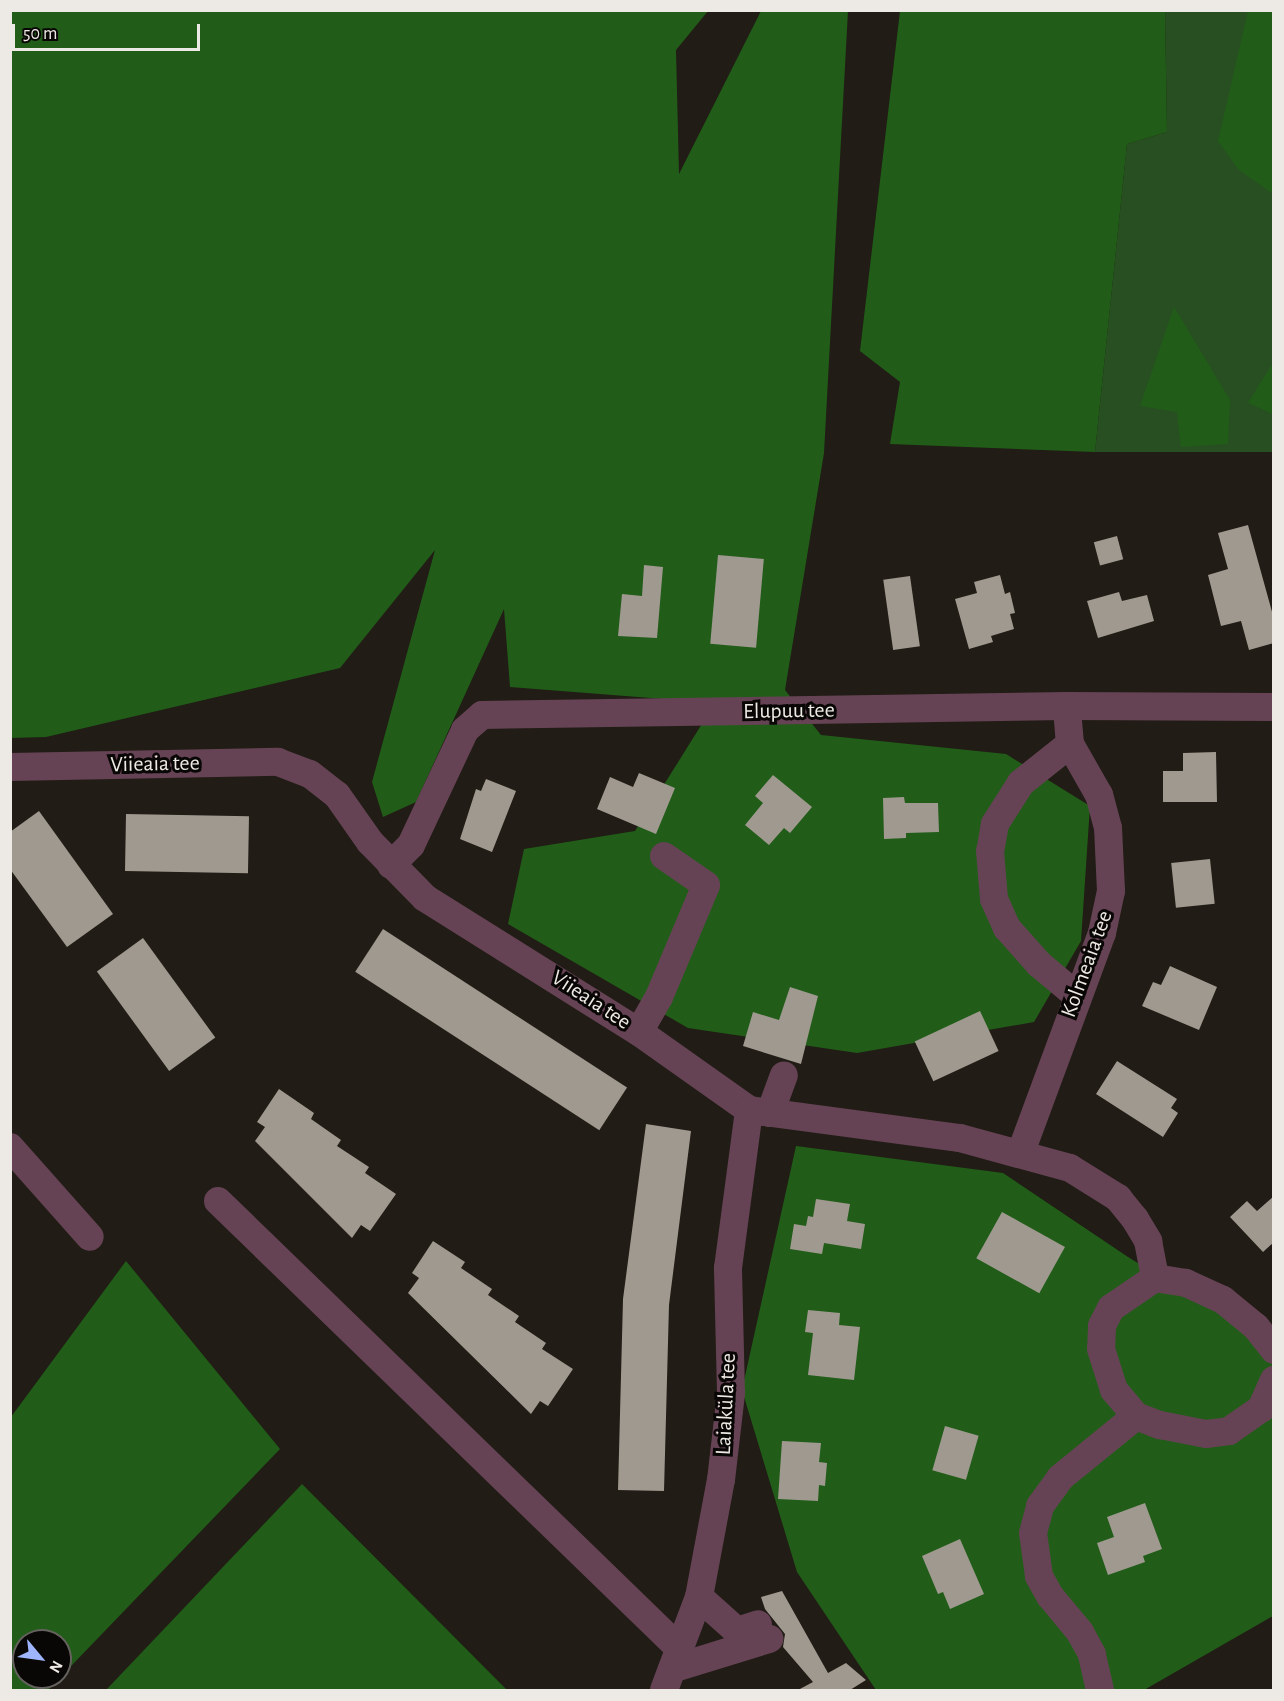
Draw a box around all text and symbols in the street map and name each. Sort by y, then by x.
scale bar [15,12,202,50]
text: 50 m [23,25,57,43]
street label: Elupuu tee [743,697,835,725]
street label: Viieaia tee [110,750,200,778]
street label: Kolmeaia tee [1055,907,1119,1021]
street label: Viieaia tee [546,965,636,1035]
street label: Laiaküla tee [710,1352,742,1456]
north arrow [12,1629,72,1689]
text: N [46,1658,66,1676]

